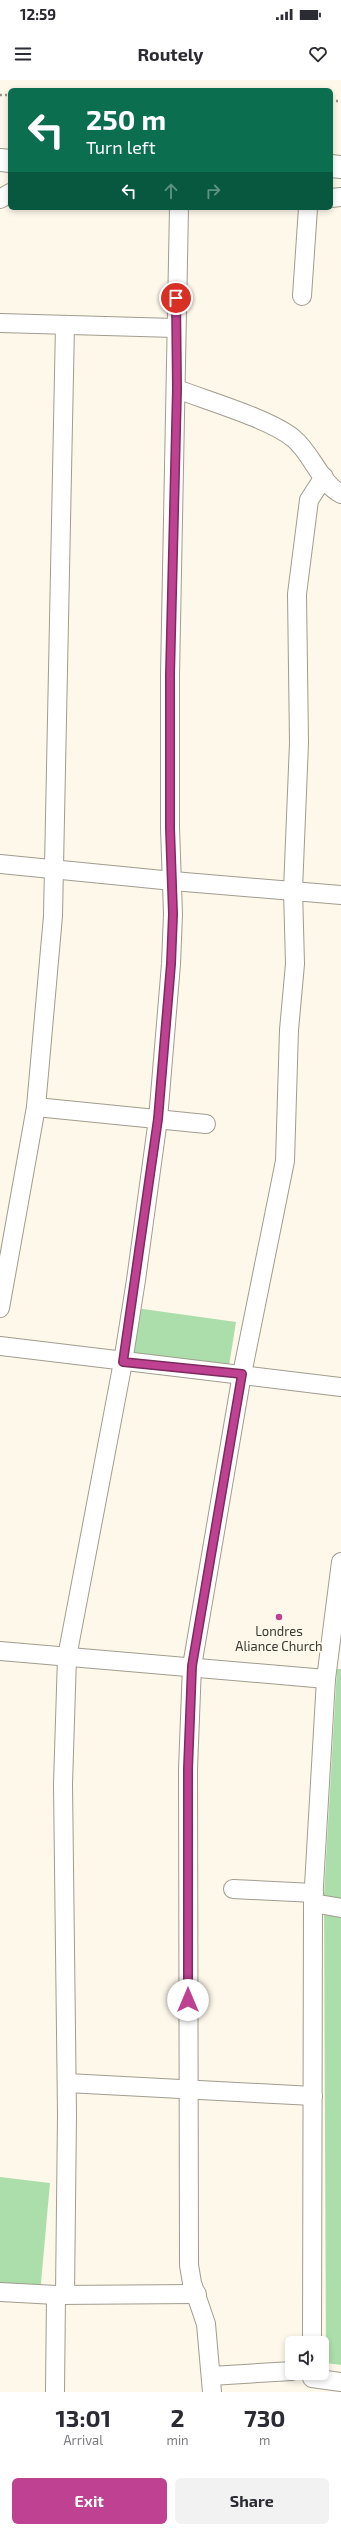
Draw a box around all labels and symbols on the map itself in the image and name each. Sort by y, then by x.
pin [159,281,193,315]
marker: Londres Aliance Church [274,1612,284,1622]
place label: Londres Aliance Church [235,1623,323,1654]
position arrow [167,1979,209,2021]

